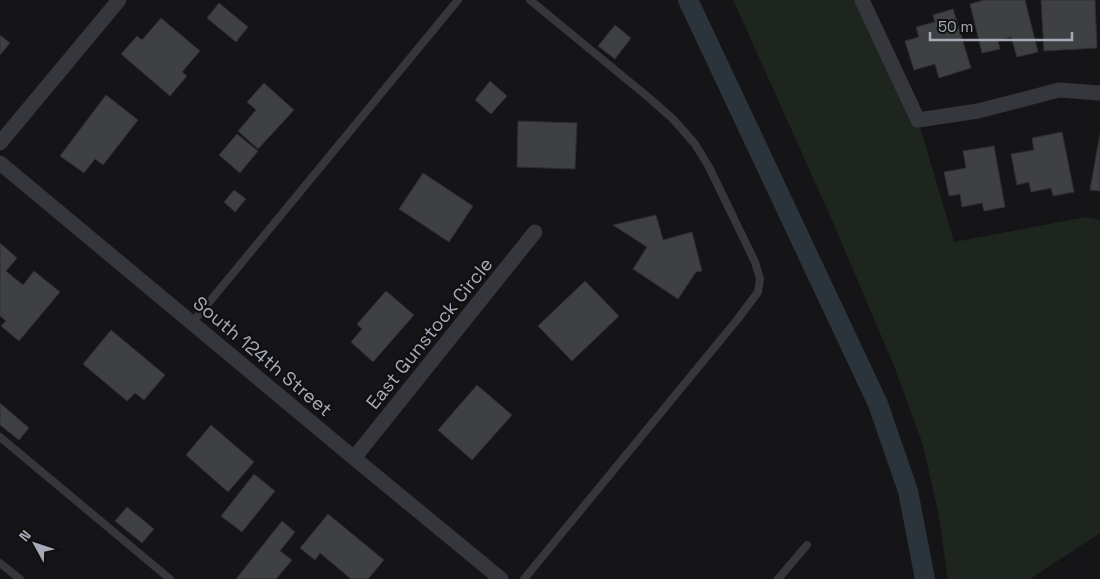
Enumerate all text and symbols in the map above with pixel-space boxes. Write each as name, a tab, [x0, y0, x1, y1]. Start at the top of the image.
scale bar	[930, 10, 1072, 42]
text: 50 m	[938, 17, 973, 36]
street label: East Gunstock Circle	[360, 252, 498, 414]
street label: South 124th Street	[188, 291, 337, 422]
north arrow	[10, 519, 60, 569]
text: N	[15, 526, 35, 545]

